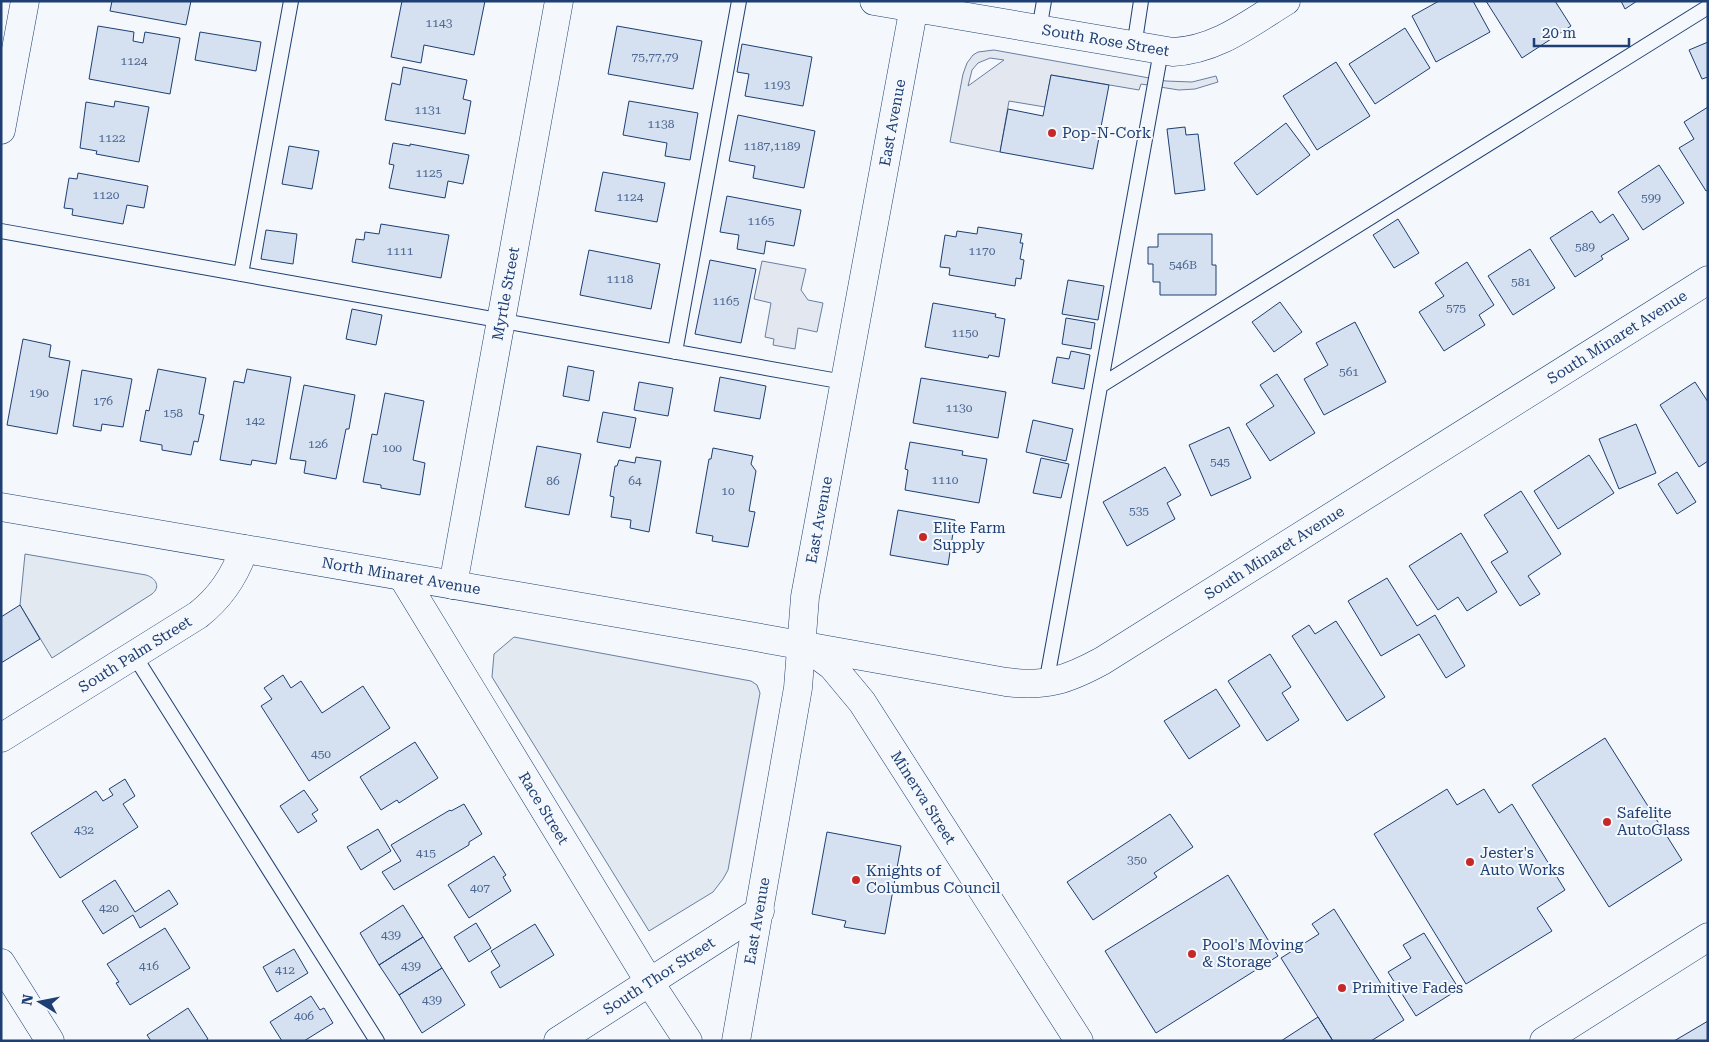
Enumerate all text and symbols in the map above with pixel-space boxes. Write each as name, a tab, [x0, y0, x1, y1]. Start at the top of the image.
scale bar	[1534, 15, 1629, 47]
house number: 1143	[426, 16, 453, 30]
street label: South Rose Street	[1041, 21, 1171, 60]
text: 20 m	[1542, 24, 1577, 42]
house number: 75,77,79	[632, 50, 679, 64]
house number: 1124	[121, 54, 148, 68]
house number: 1193	[764, 78, 791, 92]
street label: East Avenue	[876, 78, 909, 168]
house number: 1131	[415, 103, 442, 117]
house number: 1138	[648, 117, 675, 131]
place label: Pop-N-Cork	[1062, 124, 1152, 142]
marker: Pop-N-Cork	[1046, 127, 1058, 139]
house number: 1122	[99, 131, 126, 145]
house number: 1187,1189	[743, 139, 801, 153]
house number: 1125	[416, 166, 443, 180]
house number: 1120	[93, 188, 120, 202]
house number: 1124	[617, 190, 644, 204]
house number: 599	[1641, 191, 1661, 205]
house number: 1165	[748, 214, 775, 228]
house number: 589	[1575, 240, 1595, 254]
house number: 1111	[387, 244, 414, 258]
house number: 1170	[969, 244, 996, 258]
street label: Myrtle Street	[489, 245, 523, 342]
house number: 546B	[1169, 258, 1197, 272]
house number: 1118	[607, 272, 634, 286]
house number: 581	[1511, 275, 1531, 289]
street label: South Minaret Avenue	[1544, 286, 1690, 388]
house number: 1165	[713, 294, 740, 308]
house number: 575	[1446, 301, 1466, 315]
house number: 1150	[952, 326, 979, 340]
house number: 561	[1339, 365, 1359, 379]
house number: 190	[29, 386, 49, 400]
house number: 176	[93, 394, 113, 408]
house number: 1130	[946, 401, 973, 415]
house number: 158	[163, 406, 183, 420]
house number: 142	[245, 414, 265, 428]
house number: 126	[308, 437, 328, 451]
house number: 100	[382, 441, 402, 455]
house number: 545	[1210, 455, 1230, 469]
house number: 1110	[932, 473, 959, 487]
house number: 86	[546, 474, 560, 488]
house number: 64	[628, 474, 642, 488]
street label: East Avenue	[802, 475, 836, 565]
house number: 10	[721, 484, 735, 498]
street label: South Minaret Avenue	[1201, 502, 1348, 603]
house number: 535	[1129, 504, 1149, 518]
place label: Elite Farm Supply	[933, 519, 1006, 554]
marker: Elite Farm Supply	[917, 531, 929, 543]
street label: North Minaret Avenue	[320, 553, 482, 598]
street label: South Palm Street	[75, 612, 195, 696]
house number: 450	[311, 747, 331, 761]
street label: Minerva Street	[887, 748, 960, 848]
street label: Race Street	[515, 769, 573, 848]
place label: Safelite AutoGlass	[1617, 804, 1690, 839]
marker: Safelite AutoGlass	[1601, 816, 1613, 828]
house number: 432	[74, 823, 94, 837]
place label: Jester's Auto Works	[1480, 844, 1565, 879]
house number: 415	[416, 846, 436, 860]
house number: 350	[1127, 853, 1147, 867]
marker: Jester's Auto Works	[1464, 856, 1476, 868]
place label: Knights of Columbus Council	[866, 862, 1001, 897]
marker: Knights of Columbus Council	[850, 874, 862, 886]
street label: East Avenue	[741, 876, 774, 966]
house number: 407	[470, 881, 490, 895]
house number: 420	[99, 901, 119, 915]
house number: 439	[381, 928, 401, 942]
street label: South Thor Street	[600, 933, 718, 1019]
place label: Pool's Moving & Storage	[1202, 936, 1304, 971]
marker: Pool's Moving & Storage	[1186, 948, 1198, 960]
house number: 416	[139, 959, 159, 973]
house number: 439	[401, 959, 421, 973]
house number: 412	[275, 963, 295, 977]
north arrow	[15, 977, 65, 1027]
place label: Primitive Fades	[1352, 979, 1463, 997]
marker: Primitive Fades	[1336, 982, 1348, 994]
text: N	[18, 993, 36, 1006]
house number: 439	[422, 993, 442, 1007]
house number: 406	[294, 1009, 314, 1023]

